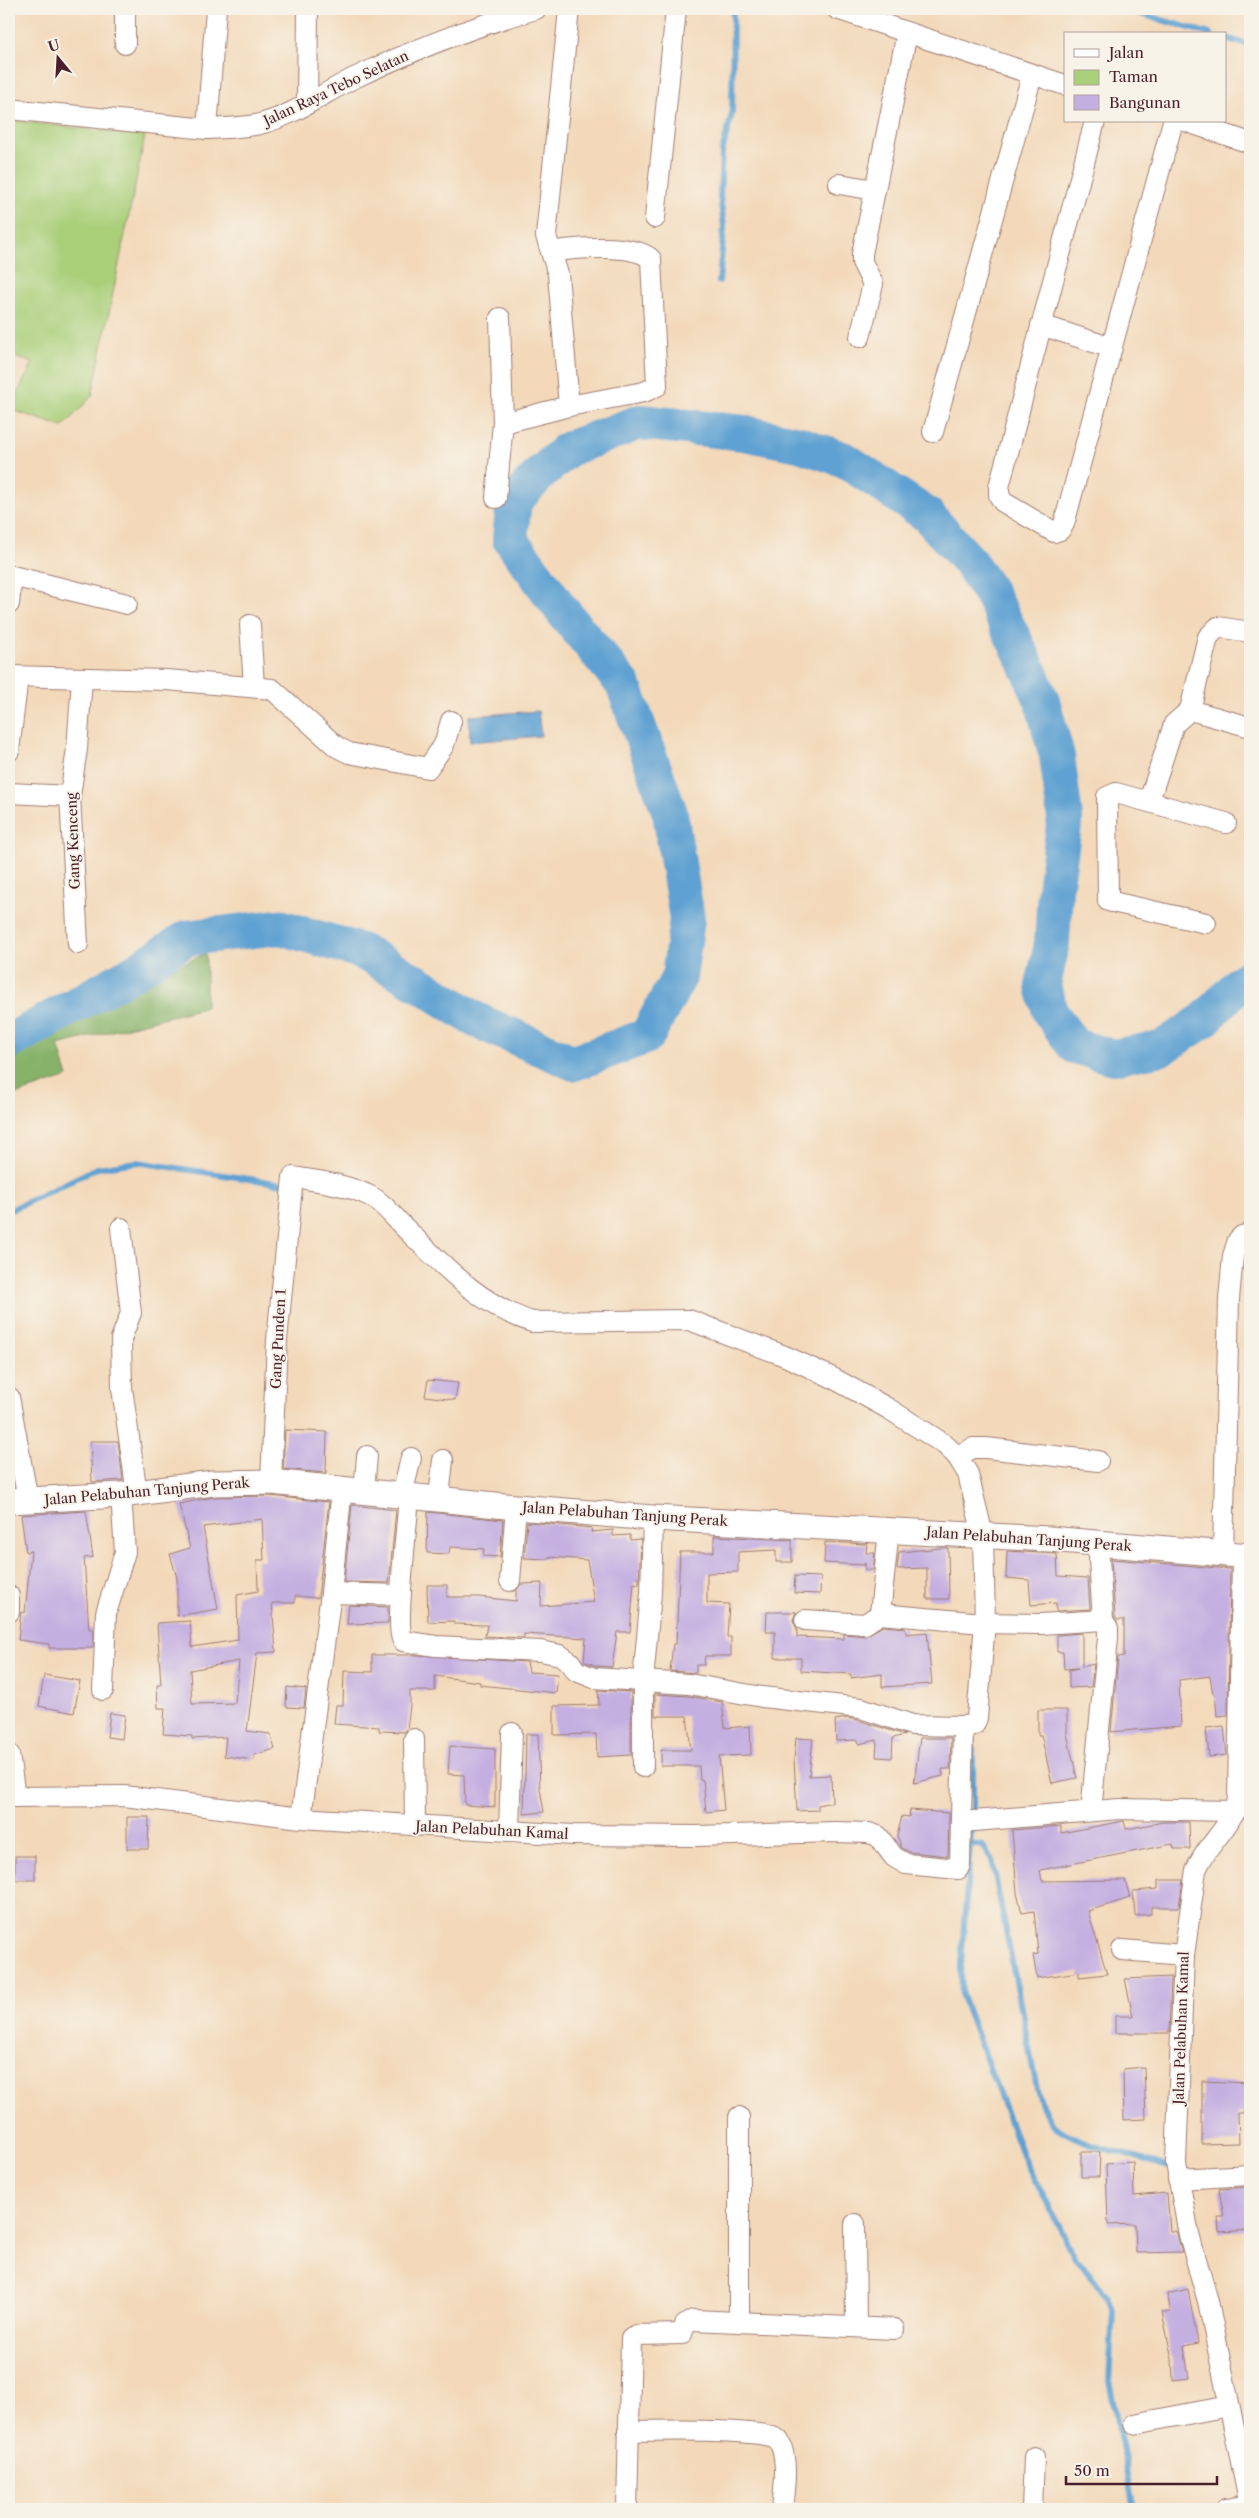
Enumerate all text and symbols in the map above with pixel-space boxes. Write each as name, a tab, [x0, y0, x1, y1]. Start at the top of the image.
north arrow	[32, 32, 82, 82]
legend	[1064, 32, 1226, 122]
text: U	[46, 35, 63, 56]
text: Jalan	[1107, 43, 1144, 62]
street label: Jalan Raya Tebo Selatan	[259, 46, 412, 130]
text: Taman	[1109, 67, 1159, 86]
text: Bangunan	[1109, 93, 1181, 112]
street label: Gang Kenceng	[62, 792, 84, 890]
street label: Gang Punden 1	[266, 1289, 290, 1389]
street label: Jalan Pelabuhan Tanjung Perak	[42, 1473, 251, 1509]
street label: Jalan Pelabuhan Tanjung Perak	[520, 1498, 729, 1530]
street label: Jalan Pelabuhan Tanjung Perak	[924, 1523, 1133, 1555]
street label: Jalan Pelabuhan Kamal	[413, 1817, 569, 1843]
street label: Jalan Pelabuhan Kamal	[1169, 1951, 1193, 2107]
scale bar	[1066, 2453, 1218, 2485]
text: 50 m	[1074, 2461, 1110, 2480]

